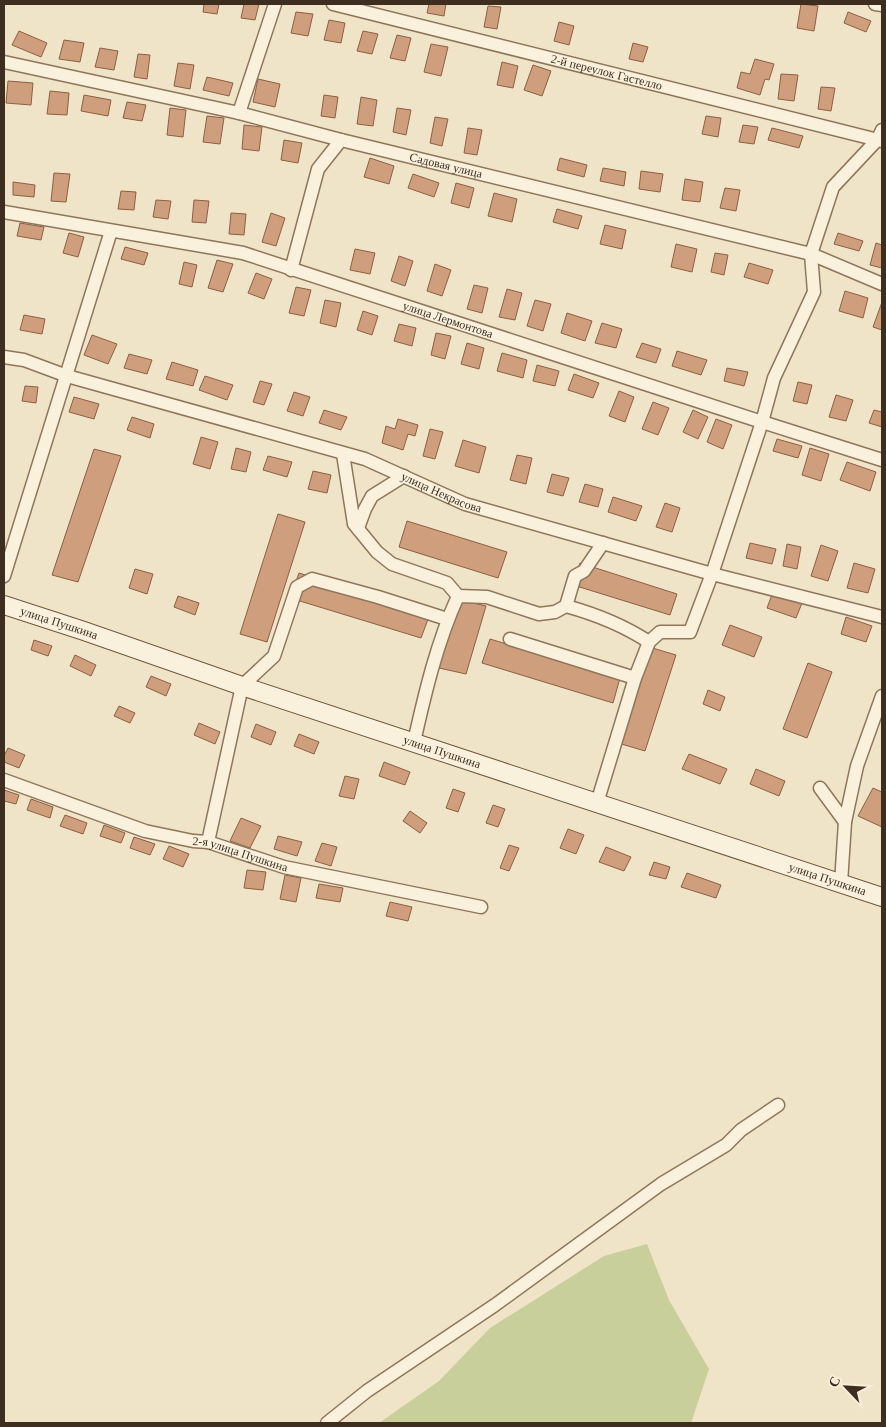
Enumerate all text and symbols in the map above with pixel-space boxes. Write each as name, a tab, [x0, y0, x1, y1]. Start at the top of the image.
street label: 2-й переулок Гастелло	[549, 52, 664, 93]
street label: Садовая улица	[408, 150, 484, 181]
street label: улица Лермонтова	[401, 299, 495, 341]
street label: улица Некрасова	[399, 469, 484, 516]
street label: улица Пушкина	[19, 604, 100, 642]
street label: улица Пушкина	[402, 733, 483, 771]
street label: 2-я улица Пушкина	[192, 834, 290, 875]
street label: улица Пушкина	[787, 860, 869, 899]
north arrow	[821, 1362, 871, 1412]
text: С	[826, 1374, 844, 1389]

